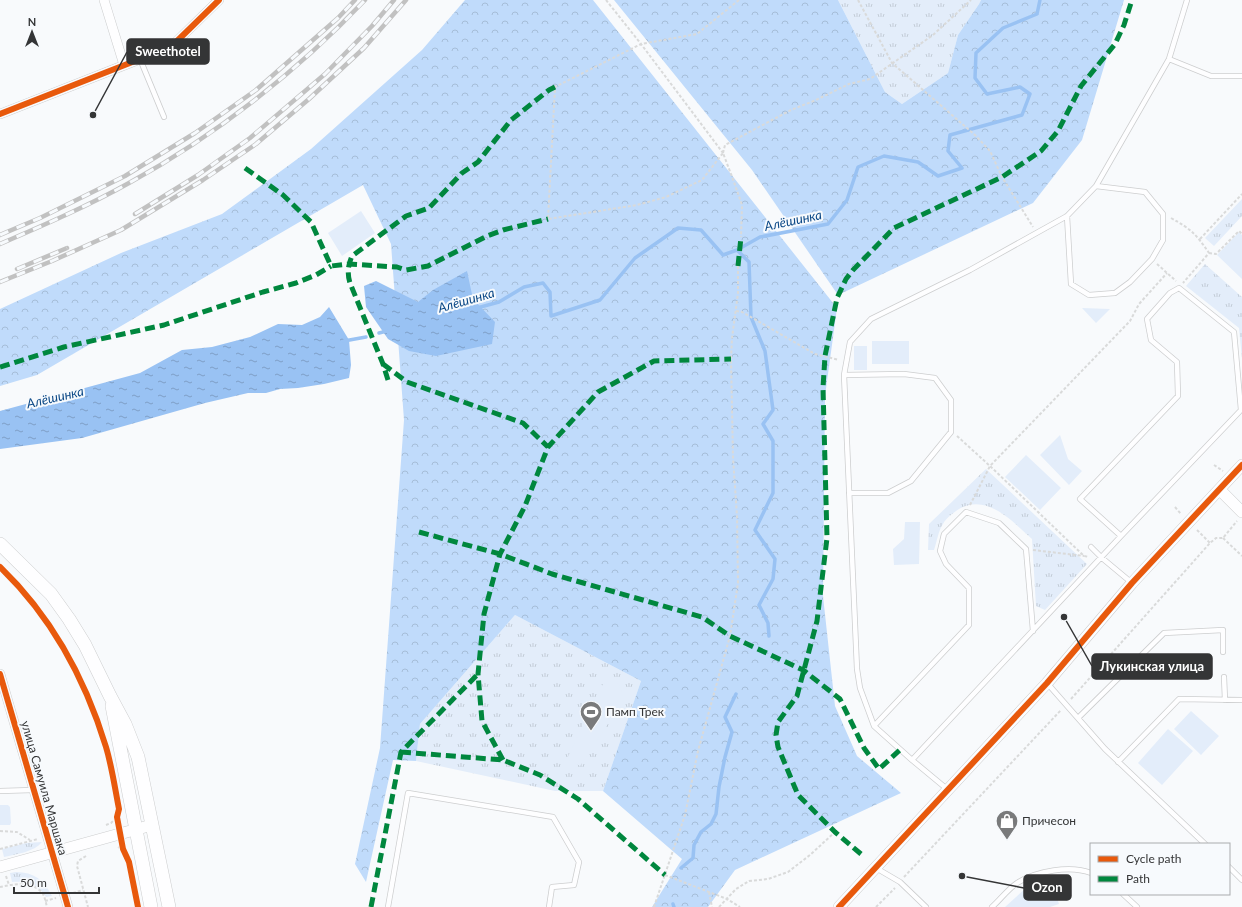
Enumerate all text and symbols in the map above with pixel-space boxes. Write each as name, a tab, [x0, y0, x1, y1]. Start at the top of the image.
north arrow	[12, 12, 52, 52]
text: N	[28, 15, 36, 28]
callout: Sweethotel	[127, 39, 209, 64]
text: Sweethotel	[135, 43, 201, 59]
water label: Алёшинка	[762, 206, 823, 234]
water label: Алёшинка	[435, 284, 497, 316]
water label: Алёшинка	[24, 383, 85, 412]
callout: Лукинская улица	[1092, 654, 1212, 679]
text: Лукинская улица	[1099, 658, 1204, 674]
sports icon: Памп Трек	[578, 699, 604, 732]
place label: Памп Трек	[606, 704, 665, 719]
street label: улица Самуила Маршака	[18, 719, 71, 857]
shop icon: Причесон	[994, 808, 1020, 841]
place label: Причесон	[1022, 813, 1076, 828]
legend	[1090, 843, 1230, 895]
text: Cycle path	[1126, 851, 1181, 866]
scale bar	[14, 869, 99, 895]
text: Path	[1126, 871, 1150, 886]
text: 50 m	[20, 875, 47, 890]
callout: Ozon	[1024, 875, 1071, 900]
text: Ozon	[1031, 879, 1063, 895]

